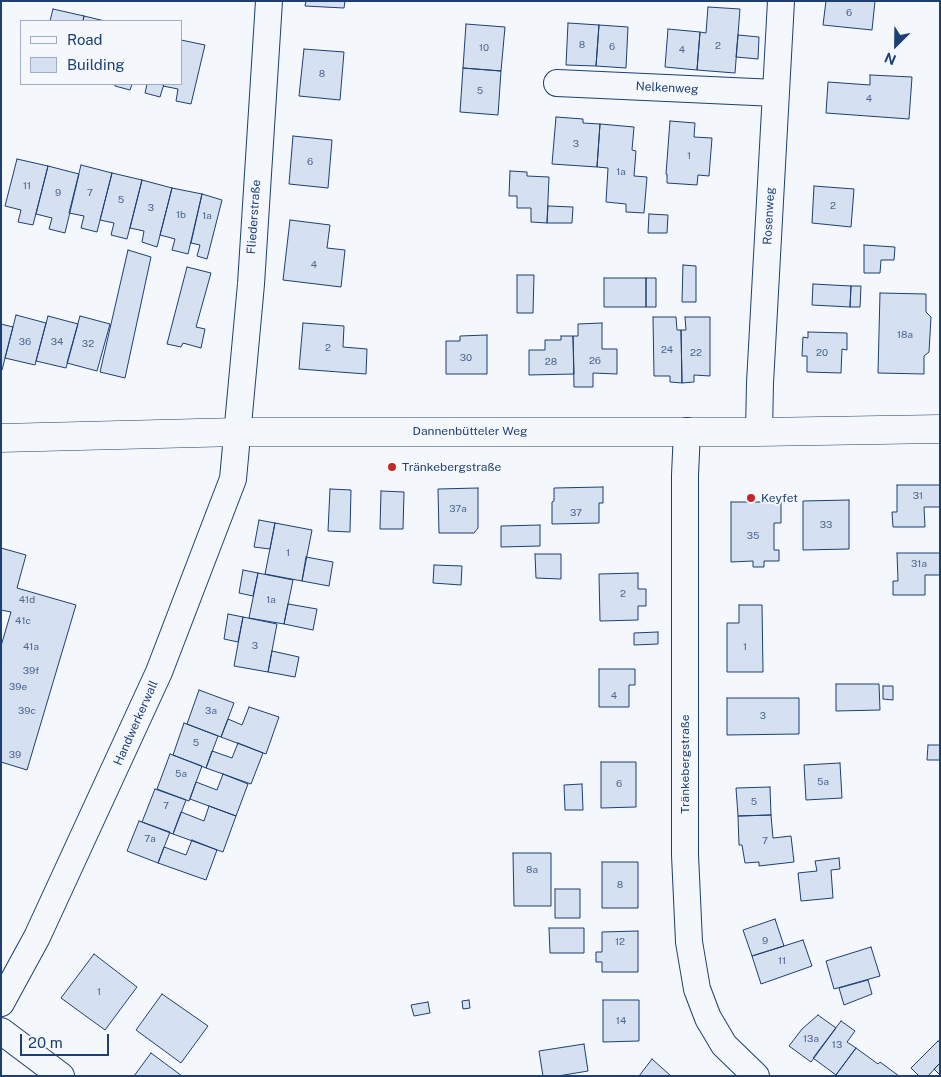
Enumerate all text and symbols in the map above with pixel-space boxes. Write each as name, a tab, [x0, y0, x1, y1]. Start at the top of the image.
house number: 6	[846, 7, 852, 19]
legend	[20, 20, 182, 85]
north arrow	[871, 20, 921, 70]
text: Road	[67, 31, 103, 48]
house number: 8	[579, 39, 585, 51]
house number: 2	[715, 40, 721, 52]
house number: 6	[609, 41, 615, 53]
house number: 10	[479, 42, 489, 54]
house number: 4	[679, 44, 685, 56]
text: N	[882, 49, 898, 68]
text: Building	[67, 56, 125, 73]
house number: 8	[319, 68, 325, 80]
street label: Nelkenweg	[635, 79, 699, 97]
house number: 5	[477, 85, 483, 97]
house number: 4	[866, 93, 872, 105]
house number: 3	[573, 138, 579, 150]
house number: 1	[687, 150, 691, 162]
house number: 6	[307, 156, 313, 168]
house number: 1a	[616, 166, 626, 178]
street label: Fliederstraße	[244, 179, 264, 255]
house number: 11	[23, 180, 31, 192]
house number: 9	[55, 187, 61, 199]
house number: 7	[87, 187, 93, 199]
street label: Rosenweg	[760, 187, 778, 245]
house number: 5	[118, 194, 124, 206]
house number: 2	[830, 200, 836, 212]
house number: 3	[148, 202, 154, 214]
house number: 1b	[176, 209, 186, 221]
house number: 1a	[202, 210, 212, 222]
house number: 4	[311, 259, 317, 271]
house number: 18a	[897, 329, 913, 341]
house number: 36	[19, 336, 31, 348]
house number: 34	[51, 336, 63, 348]
house number: 32	[82, 338, 94, 350]
house number: 2	[325, 342, 331, 354]
house number: 24	[661, 344, 673, 356]
house number: 22	[690, 347, 702, 359]
house number: 20	[816, 347, 828, 359]
house number: 30	[460, 352, 472, 364]
house number: 26	[589, 355, 601, 367]
house number: 28	[545, 356, 557, 368]
street label: Dannenbütteler Weg	[413, 424, 527, 438]
place label: Tränkebergstraße	[402, 460, 501, 474]
marker: Tränkebergstraße	[386, 461, 398, 473]
house number: 31	[913, 490, 923, 502]
place label: Keyfet	[761, 491, 798, 505]
marker: Keyfet	[745, 492, 757, 504]
house number: 37a	[449, 503, 467, 515]
house number: 37	[570, 507, 582, 519]
house number: 33	[820, 519, 832, 531]
house number: 35	[747, 530, 759, 542]
house number: 1	[286, 547, 290, 559]
house number: 31a	[911, 558, 927, 570]
house number: 2	[620, 588, 626, 600]
house number: 41d	[19, 594, 35, 606]
house number: 1a	[266, 594, 276, 606]
house number: 41c	[15, 615, 31, 627]
house number: 3	[252, 640, 258, 652]
house number: 41a	[23, 641, 39, 653]
house number: 1	[743, 641, 747, 653]
house number: 39f	[23, 665, 39, 677]
street label: Handwerkerwall	[111, 678, 161, 768]
house number: 39e	[9, 681, 27, 693]
house number: 4	[611, 690, 617, 702]
house number: 39c	[18, 705, 36, 717]
house number: 3a	[205, 705, 217, 717]
house number: 3	[760, 710, 766, 722]
street label: Tränkebergstraße	[678, 714, 692, 814]
house number: 5	[193, 737, 199, 749]
house number: 39	[9, 749, 21, 761]
house number: 5a	[175, 768, 187, 780]
house number: 5a	[817, 776, 829, 788]
house number: 6	[616, 778, 622, 790]
house number: 5	[751, 796, 757, 808]
house number: 7	[163, 800, 169, 812]
house number: 7a	[144, 833, 156, 845]
house number: 7	[762, 835, 768, 847]
house number: 8a	[526, 864, 538, 876]
house number: 8	[617, 879, 623, 891]
house number: 9	[762, 935, 768, 947]
house number: 12	[615, 936, 625, 948]
house number: 11	[778, 955, 786, 967]
house number: 1	[97, 986, 101, 998]
house number: 14	[616, 1015, 626, 1027]
scale bar	[22, 1024, 111, 1056]
house number: 13a	[803, 1033, 819, 1045]
text: 20 m	[28, 1034, 63, 1051]
house number: 13	[832, 1039, 842, 1051]

